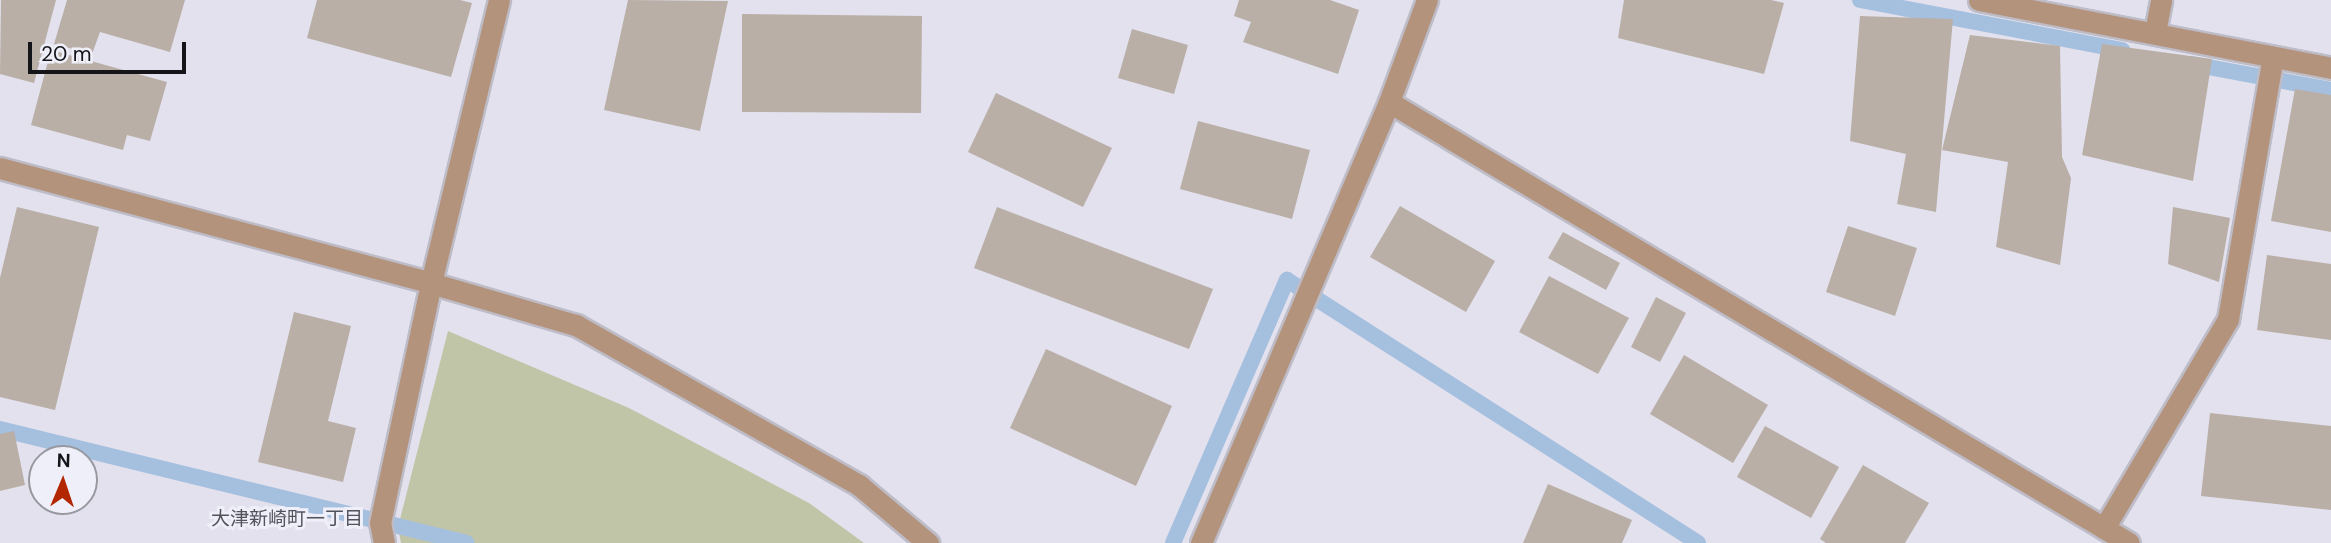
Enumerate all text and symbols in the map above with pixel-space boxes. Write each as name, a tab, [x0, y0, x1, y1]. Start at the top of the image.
scale bar	[32, 28, 189, 72]
text: 20 m	[41, 40, 92, 68]
north arrow	[28, 445, 98, 515]
text: N	[56, 448, 71, 473]
district label: 大津新崎町一丁目	[211, 508, 363, 530]

